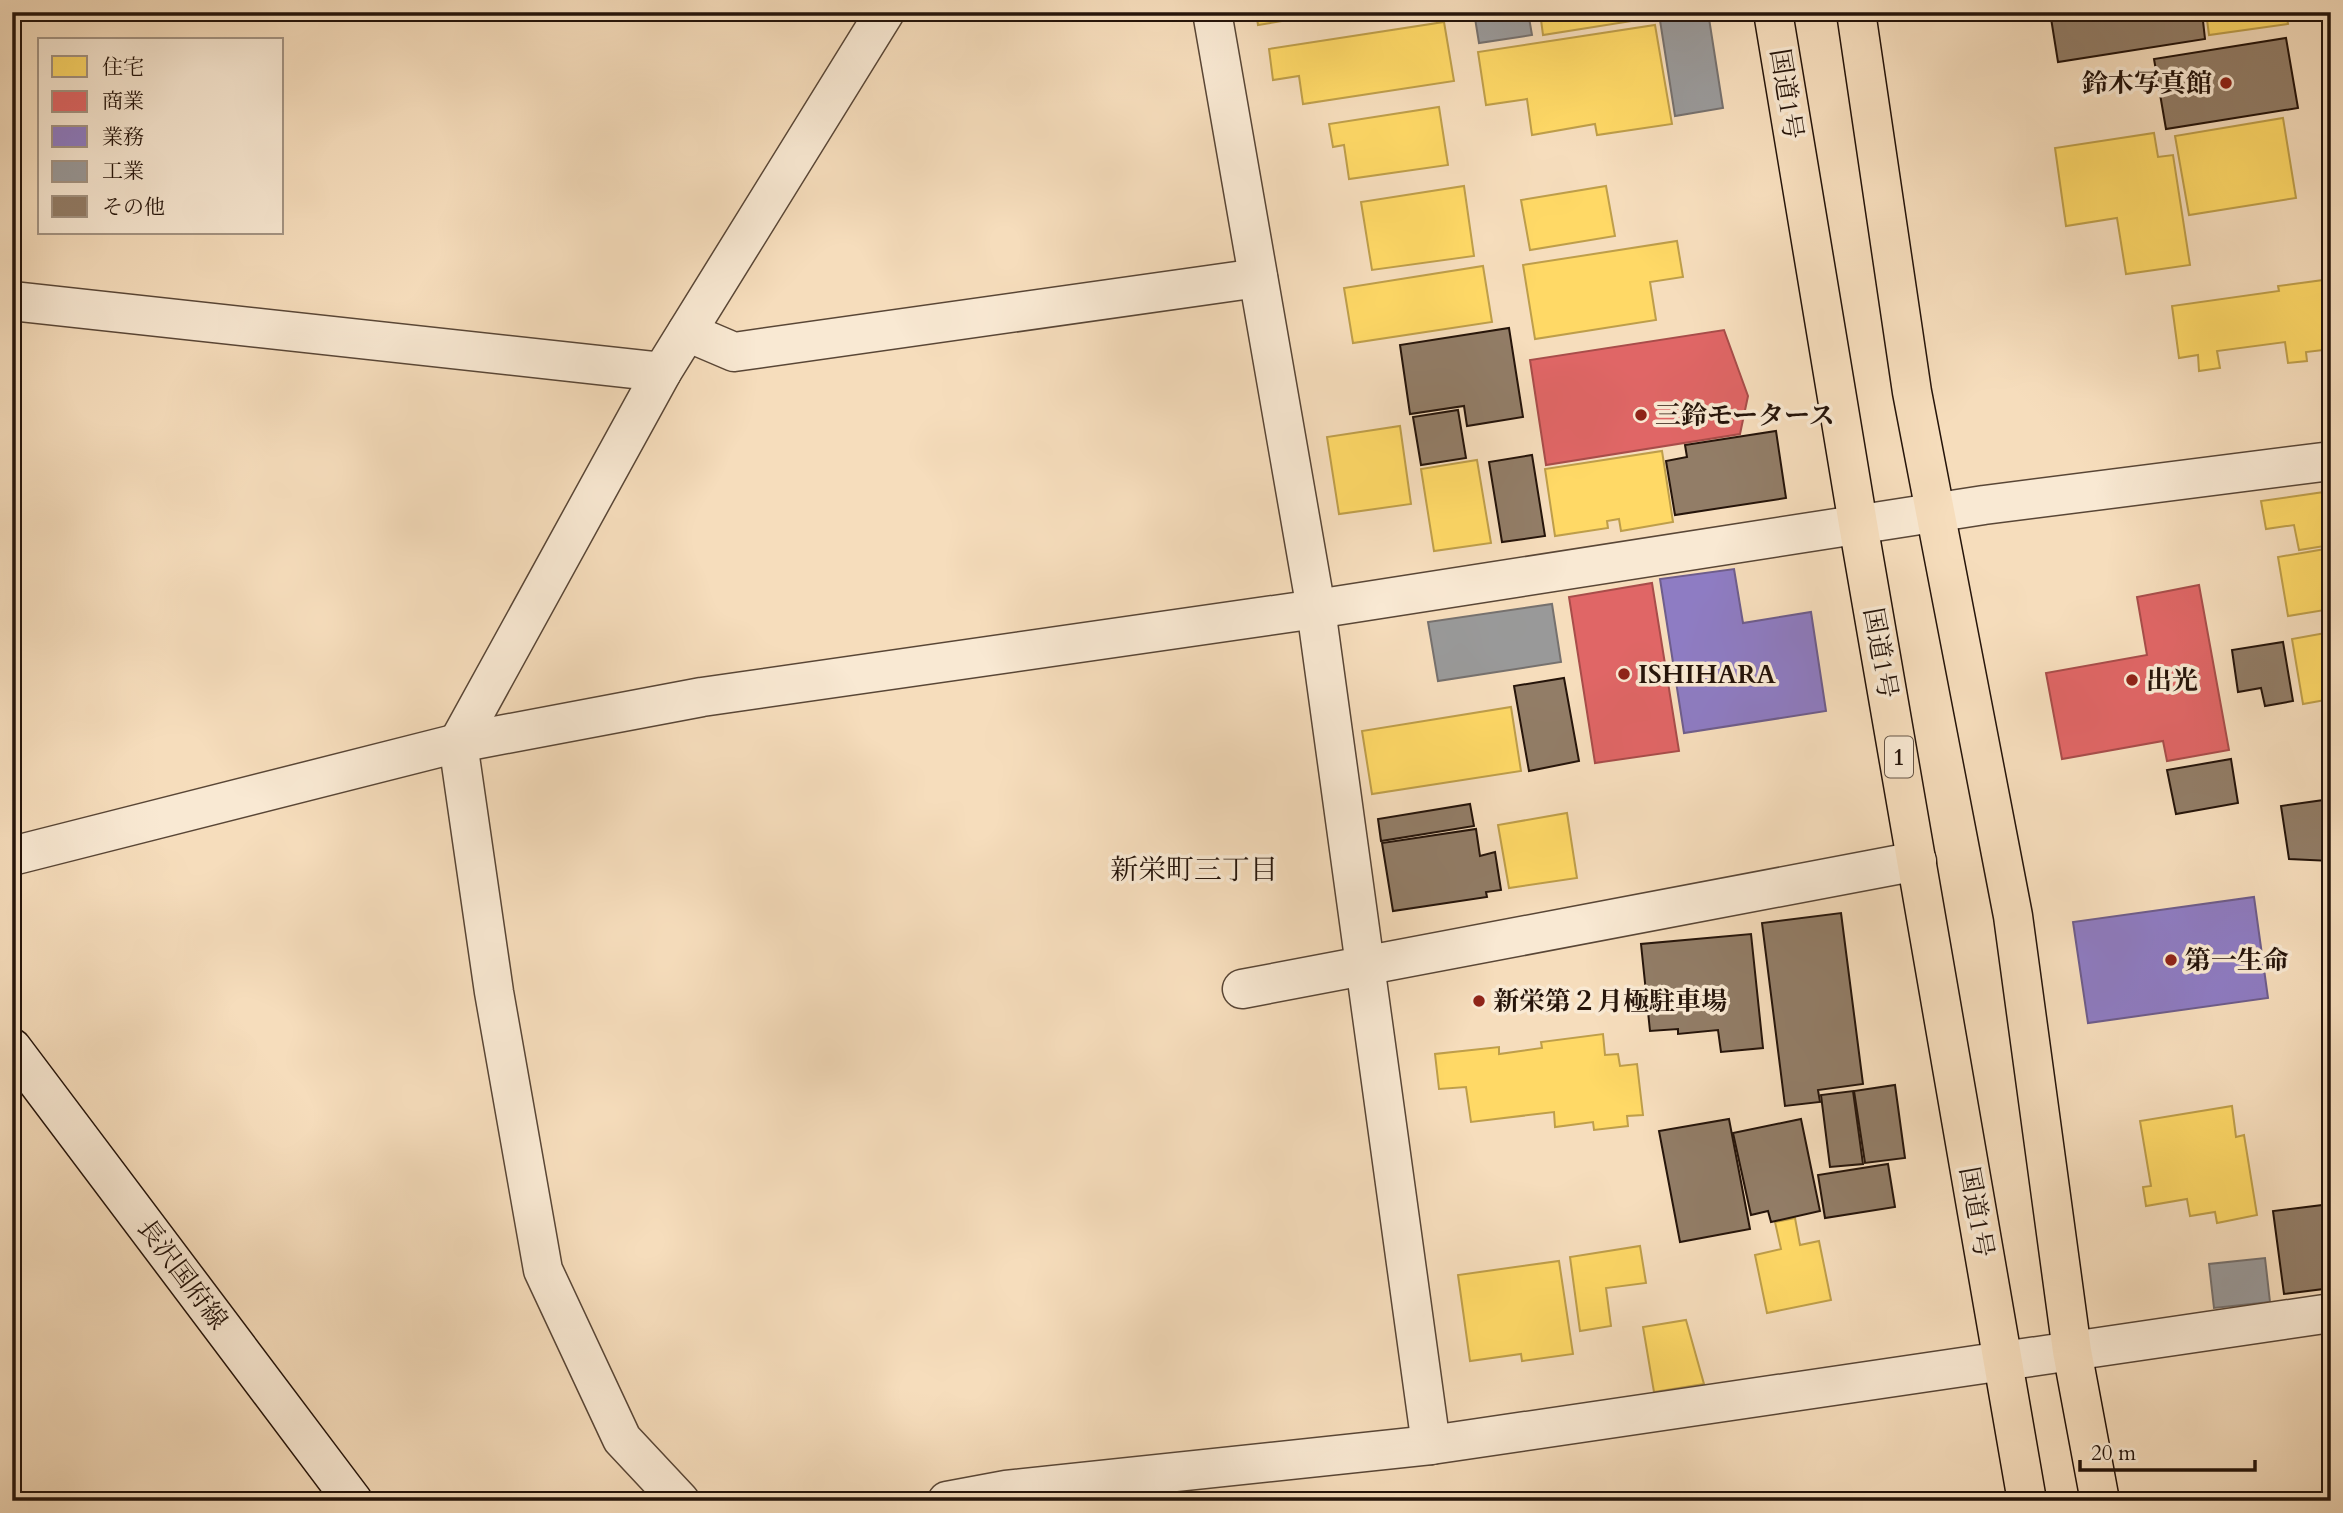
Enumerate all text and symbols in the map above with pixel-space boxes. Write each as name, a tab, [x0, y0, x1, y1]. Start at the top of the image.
legend	[38, 38, 284, 234]
street label: 国道1号	[1762, 46, 1811, 142]
text: 住宅	[102, 53, 144, 82]
place label: 鈴木写真館	[2082, 66, 2212, 101]
marker: 鈴木写真館	[2218, 75, 2234, 91]
text: 商業	[102, 87, 144, 116]
text: 業務	[102, 123, 144, 152]
text: 工業	[102, 157, 144, 186]
text: その他	[102, 193, 165, 222]
place label: 三鈴モータース	[1655, 398, 1835, 433]
marker: 三鈴モータース	[1633, 407, 1649, 423]
street label: 国道1号	[1855, 605, 1906, 701]
place label: ISHIHARA	[1638, 657, 1776, 692]
place label: 出光	[2146, 663, 2198, 698]
marker: ISHIHARA	[1616, 666, 1632, 682]
marker: 出光	[2124, 672, 2140, 688]
road number: 1	[1885, 736, 1913, 778]
district label: 新栄町三丁目	[1110, 851, 1278, 889]
place label: 第一生命	[2185, 943, 2289, 978]
marker: 第一生命	[2163, 952, 2179, 968]
place label: 新栄第２月極駐車場	[1493, 984, 1727, 1019]
marker: 新栄第２月極駐車場	[1471, 993, 1487, 1009]
street label: 国道1号	[1951, 1164, 2002, 1260]
street label: 長沢国府線	[130, 1212, 236, 1337]
scale bar	[2080, 1429, 2256, 1473]
text: 20 m	[2091, 1439, 2136, 1468]

